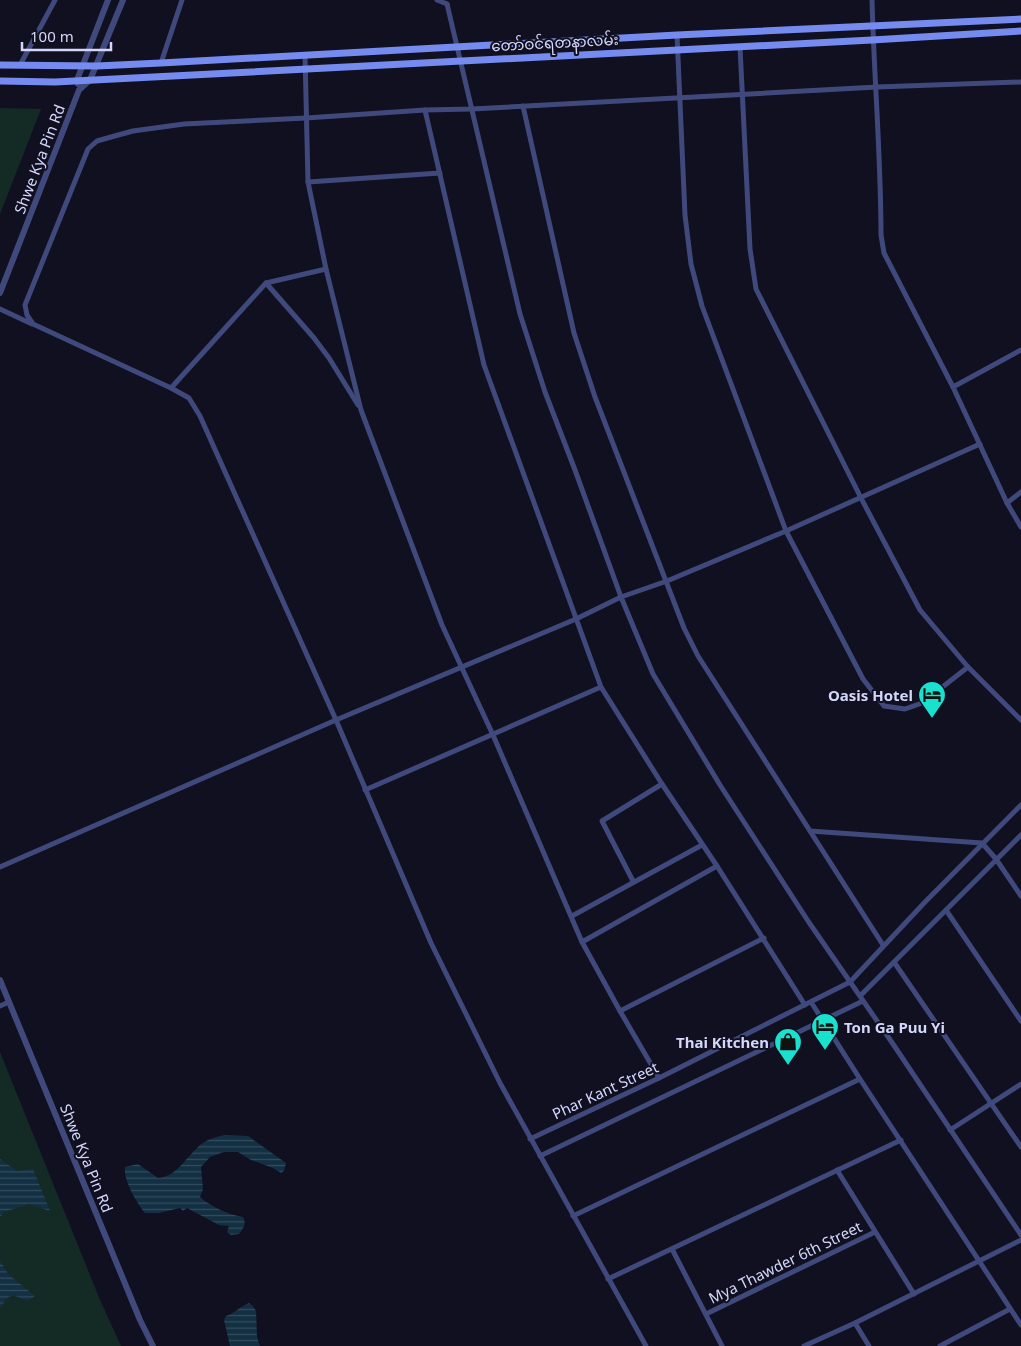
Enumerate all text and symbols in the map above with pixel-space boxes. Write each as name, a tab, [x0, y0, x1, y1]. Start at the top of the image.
scale bar	[22, 20, 111, 52]
text: 100 m	[30, 26, 74, 46]
street label: တော်ဝင်ရတနာလမ်း	[491, 29, 619, 58]
street label: Shwe Kya Pin Rd	[9, 101, 69, 217]
hotel icon: Oasis Hotel	[917, 680, 947, 719]
place label: Oasis Hotel	[828, 685, 913, 705]
hotel icon: Ton Ga Puu Yi	[810, 1012, 840, 1051]
place label: Ton Ga Puu Yi	[844, 1017, 945, 1037]
shop icon: Thai Kitchen	[773, 1027, 803, 1066]
place label: Thai Kitchen	[676, 1032, 769, 1052]
street label: Phar Kant Street	[549, 1056, 662, 1123]
street label: Shwe Kya Pin Rd	[56, 1101, 118, 1215]
street label: Mya Thawder 6th Street	[705, 1216, 865, 1308]

